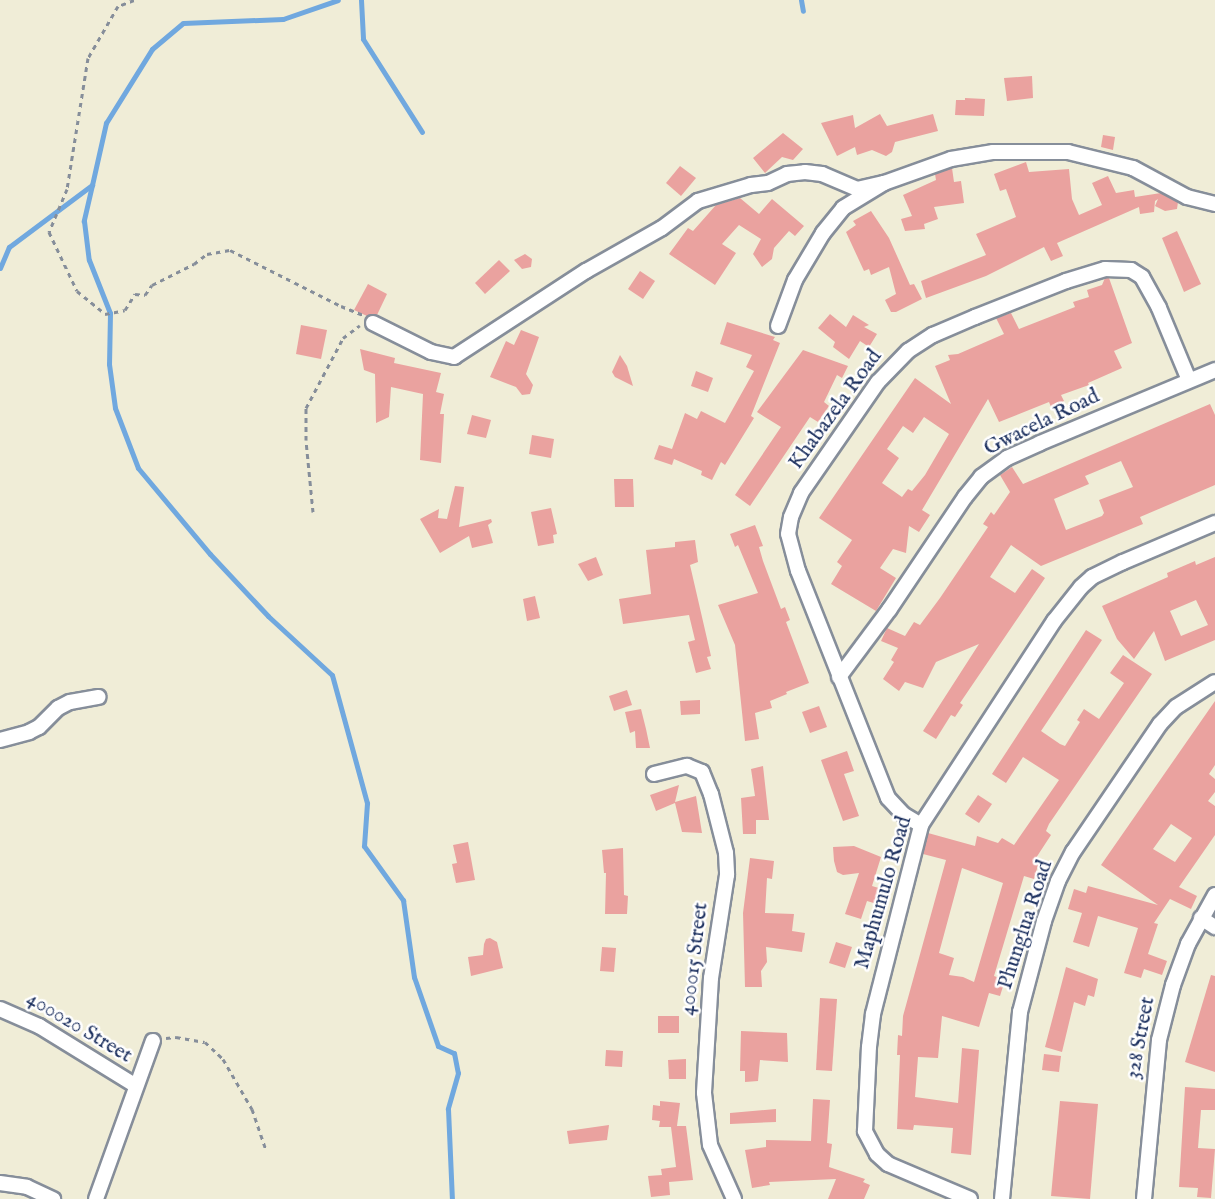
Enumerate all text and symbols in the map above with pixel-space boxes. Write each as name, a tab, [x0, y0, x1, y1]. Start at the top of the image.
street label: Khabazela Road	[784, 345, 888, 475]
street label: Gwacela Road	[980, 384, 1104, 462]
street label: Maphumulo Road	[850, 814, 918, 972]
street label: Phunglua Road	[993, 857, 1059, 993]
street label: 400015 Street	[676, 901, 714, 1017]
street label: 400020 Street	[22, 987, 136, 1069]
street label: 328 Street	[1121, 995, 1161, 1081]

